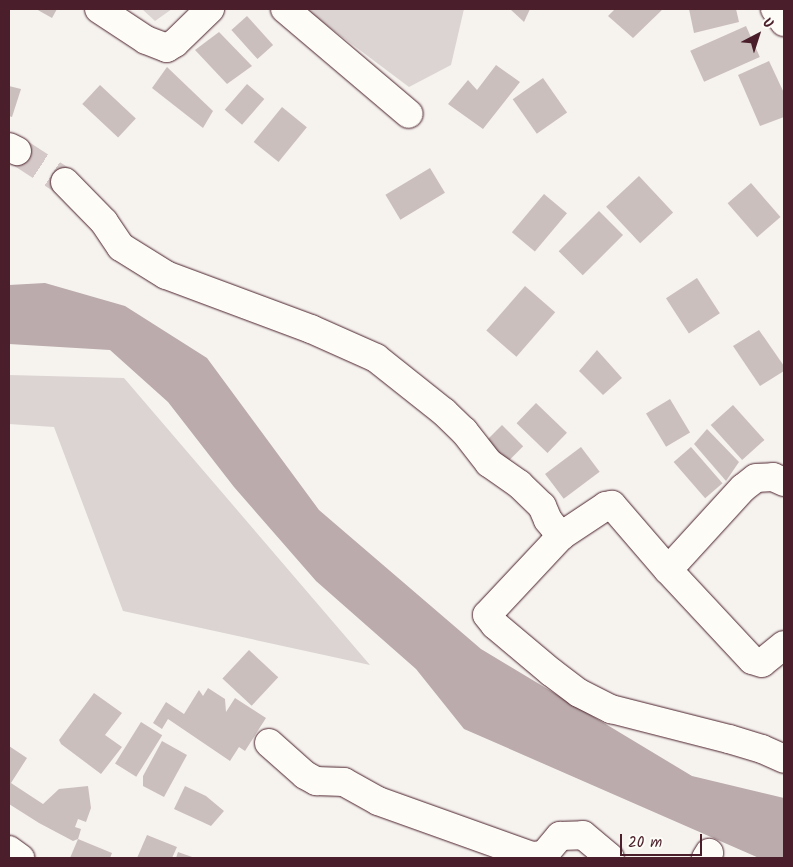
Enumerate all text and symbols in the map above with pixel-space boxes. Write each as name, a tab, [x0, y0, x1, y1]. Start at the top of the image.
north arrow	[733, 10, 783, 60]
text: U	[757, 12, 778, 35]
scale bar	[623, 824, 706, 856]
text: 20 m	[628, 831, 662, 855]

